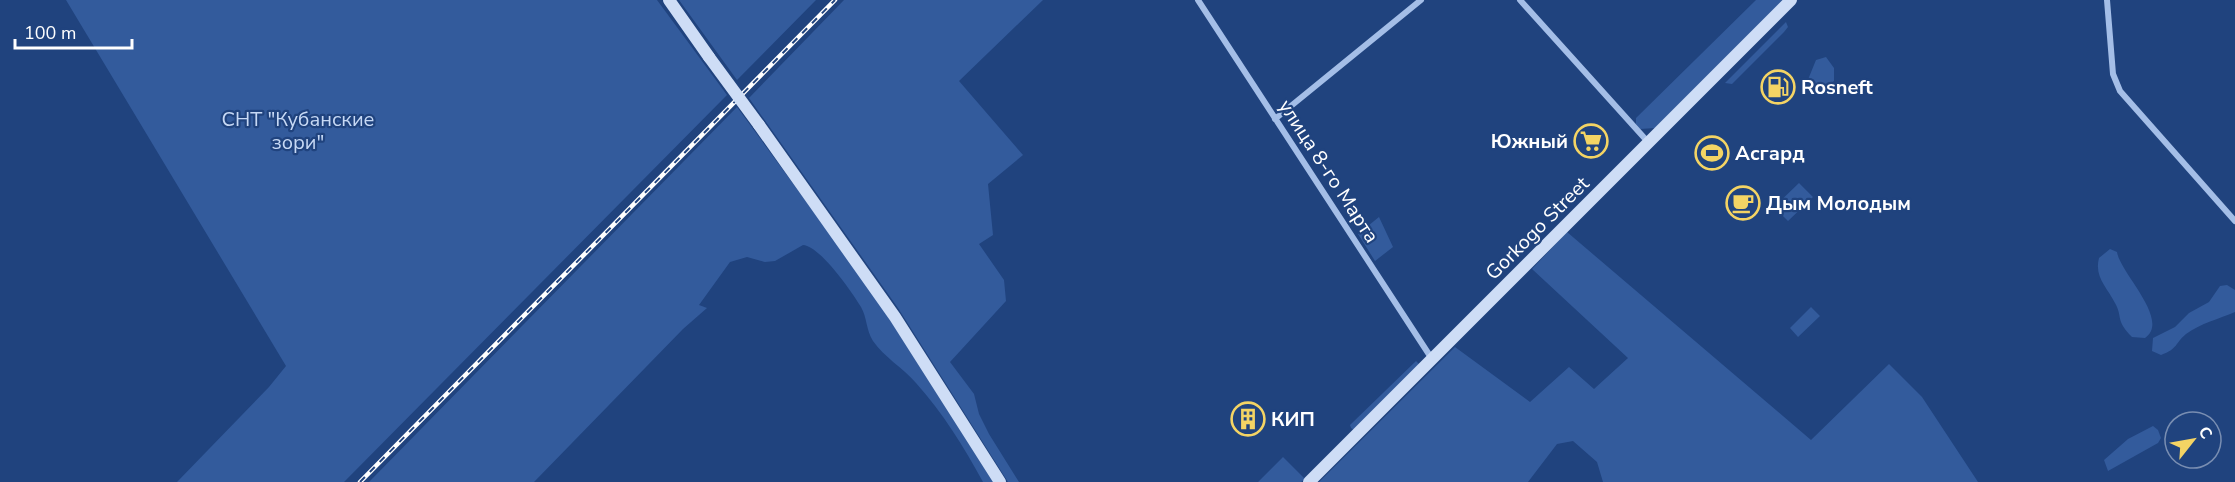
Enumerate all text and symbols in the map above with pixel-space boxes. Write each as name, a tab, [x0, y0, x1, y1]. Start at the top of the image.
scale bar	[15, 12, 132, 50]
text: 100 m	[24, 21, 76, 45]
fuel station icon: Rosneft	[1760, 69, 1796, 105]
place label: Rosneft	[1801, 74, 1873, 101]
street label: улица 8-го Марта	[1272, 94, 1385, 248]
park label: СНТ "Кубанские зори"	[222, 106, 374, 156]
supermarket icon: Южный	[1573, 123, 1609, 159]
place label: Южный	[1491, 128, 1568, 155]
sports icon: Асгард	[1694, 135, 1730, 171]
place label: Асгард	[1735, 140, 1805, 167]
street label: Gorkogo Street	[1480, 170, 1596, 286]
cafe icon: Дым Молодым	[1725, 185, 1761, 221]
place label: Дым Молодым	[1766, 190, 1911, 217]
building icon: КИП	[1230, 401, 1266, 437]
place label: КИП	[1271, 406, 1315, 433]
north arrow	[2163, 410, 2223, 470]
text: С	[2193, 422, 2217, 443]

